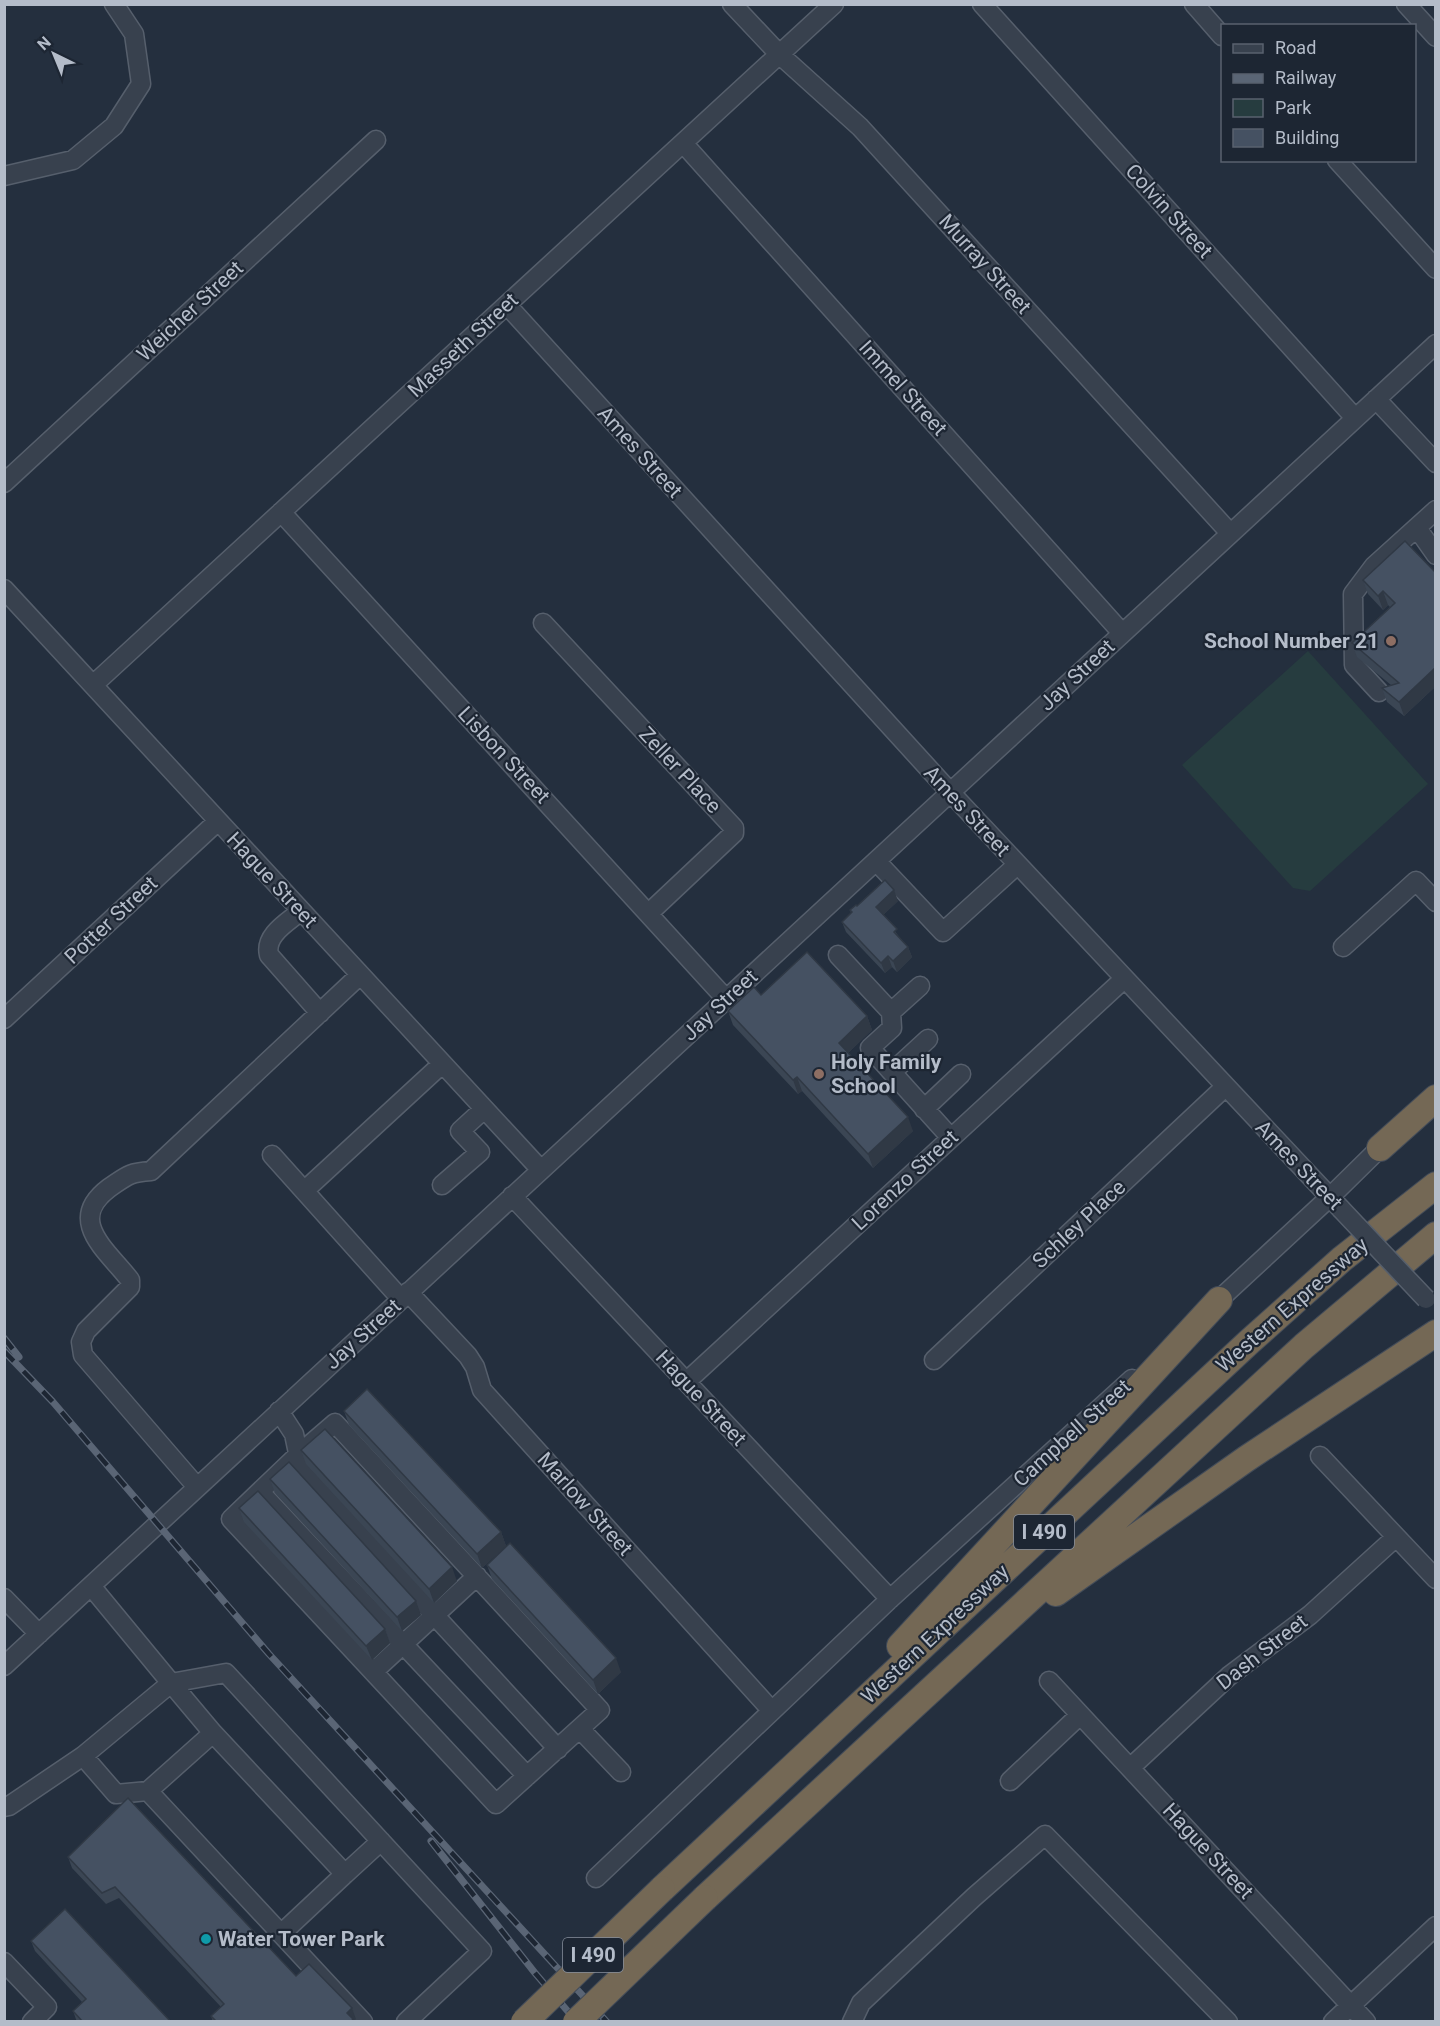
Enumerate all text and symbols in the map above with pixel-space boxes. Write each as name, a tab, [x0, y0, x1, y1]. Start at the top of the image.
north arrow	[24, 24, 84, 84]
legend	[1221, 24, 1416, 162]
text: N	[34, 33, 55, 54]
text: Road	[1275, 37, 1316, 58]
text: Railway	[1275, 67, 1337, 88]
text: Park	[1275, 97, 1312, 118]
text: Building	[1275, 127, 1339, 148]
street label: Colvin Street	[1121, 159, 1218, 263]
street label: Murray Street	[934, 209, 1036, 319]
street label: Weicher Street	[132, 256, 248, 366]
street label: Masseth Street	[403, 288, 523, 402]
street label: Immel Street	[854, 336, 952, 440]
street label: Ames Street	[593, 401, 687, 503]
place label: School Number 21	[1204, 629, 1379, 653]
street label: Jay Street	[1035, 634, 1119, 716]
marker: School Number 21	[1384, 634, 1398, 648]
street label: Lisbon Street	[453, 702, 555, 808]
street label: Zeller Place	[634, 722, 726, 818]
street label: Ames Street	[919, 761, 1015, 861]
street label: Hague Street	[222, 827, 322, 933]
street label: Potter Street	[60, 871, 162, 969]
street label: Jay Street	[678, 964, 762, 1046]
place label: Holy Family School	[831, 1050, 942, 1098]
marker: Holy Family School	[812, 1067, 826, 1081]
street label: Ames Street	[1251, 1115, 1348, 1215]
street label: Lorenzo Street	[847, 1125, 963, 1235]
street label: Schley Place	[1028, 1175, 1130, 1273]
street label: Western Expressway	[1211, 1233, 1373, 1377]
street label: Jay Street	[320, 1294, 406, 1374]
street label: Hague Street	[651, 1345, 751, 1451]
street label: Campbell Street	[1009, 1374, 1136, 1492]
street label: Marlow Street	[532, 1448, 638, 1561]
road number: I 490	[1014, 1515, 1074, 1549]
street label: Western Expressway	[856, 1559, 1014, 1709]
street label: Dash Street	[1212, 1609, 1312, 1695]
street label: Hague Street	[1158, 1798, 1258, 1904]
place label: Water Tower Park	[218, 1927, 385, 1951]
marker: Water Tower Park	[199, 1932, 213, 1946]
road number: I 490	[563, 1938, 623, 1972]

